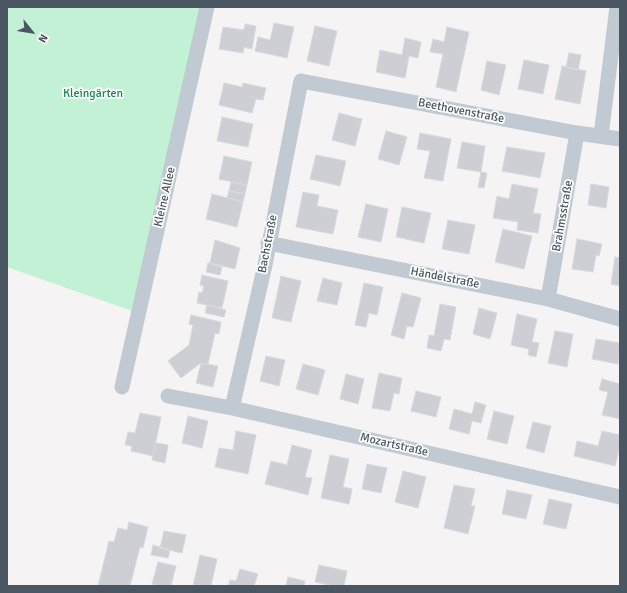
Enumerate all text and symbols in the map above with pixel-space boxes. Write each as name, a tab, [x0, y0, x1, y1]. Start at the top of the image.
north arrow	[12, 12, 52, 52]
text: N	[35, 32, 50, 45]
park label: Kleingärten	[63, 87, 123, 101]
street label: Beethovenstraße	[417, 96, 505, 126]
street label: Kleine Allee	[151, 166, 179, 228]
street label: Brahmsstraße	[550, 179, 576, 253]
street label: Bachstraße	[255, 214, 281, 274]
street label: Händelstraße	[409, 264, 481, 292]
street label: Mozartstraße	[359, 430, 429, 460]

